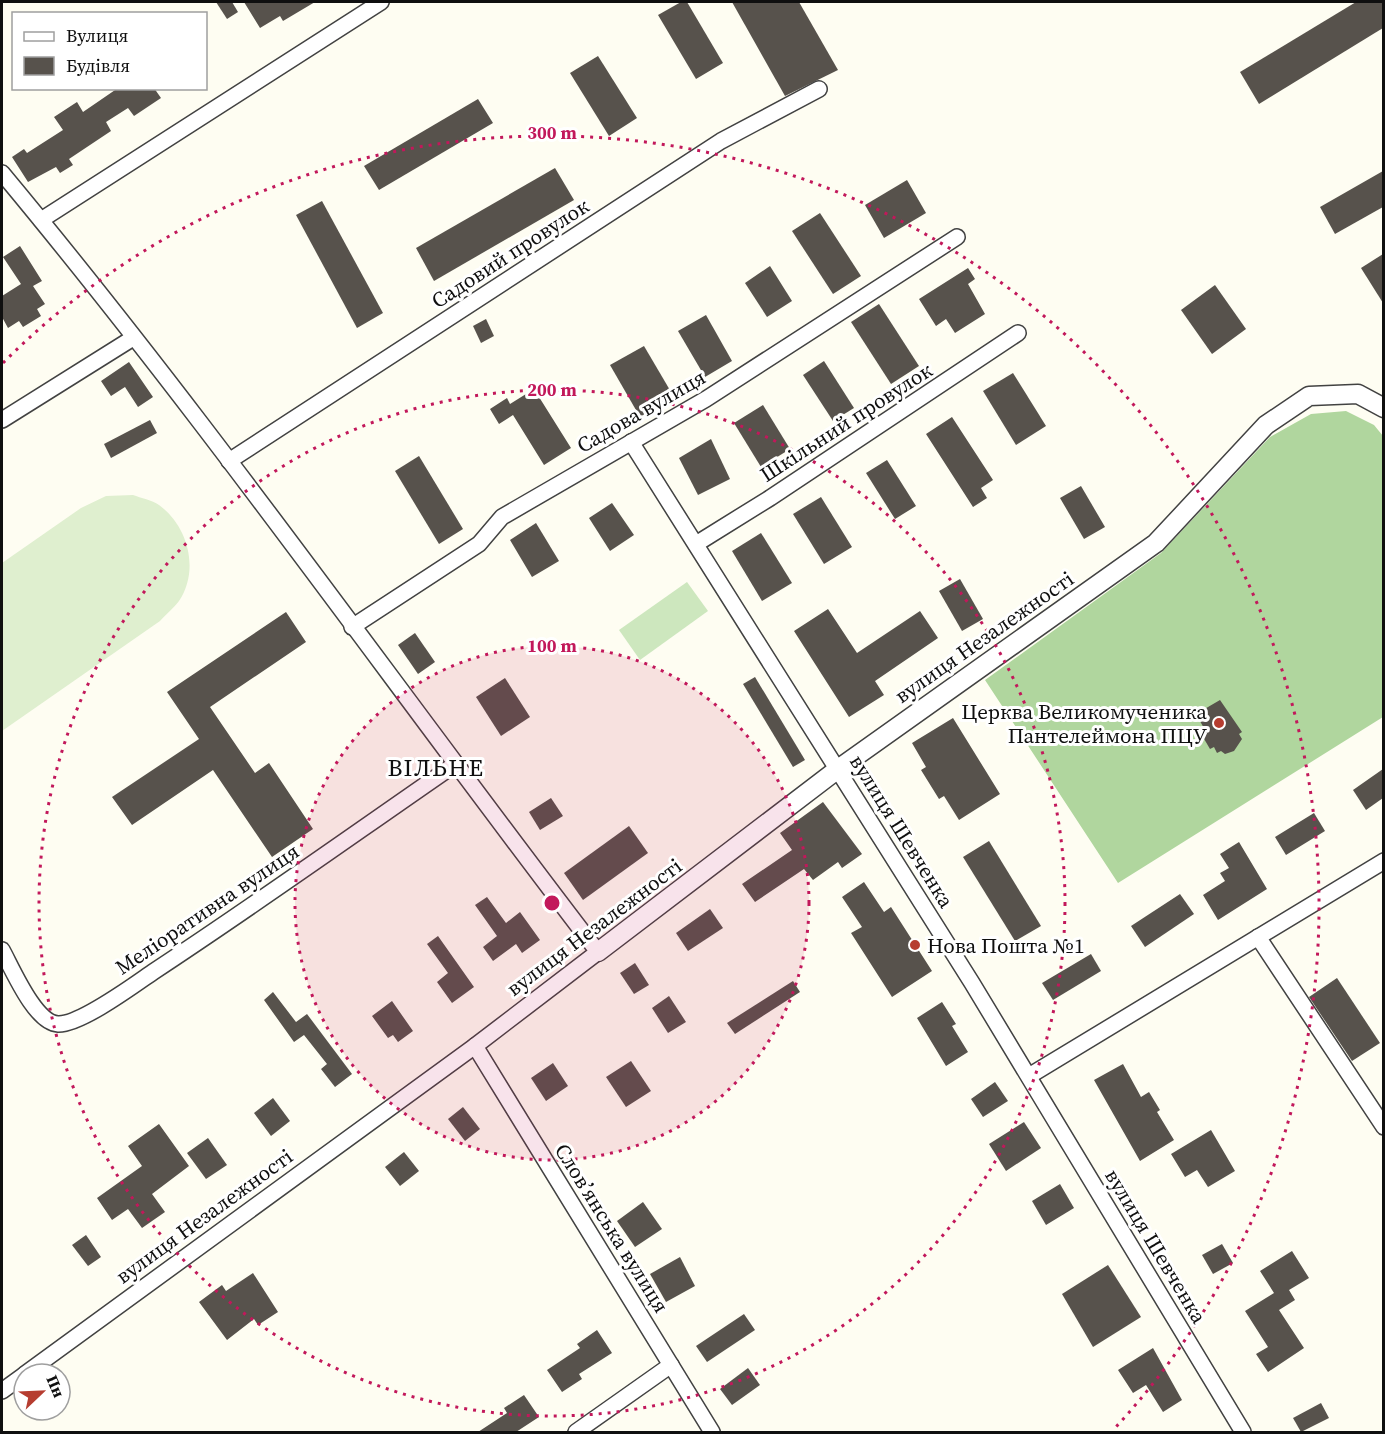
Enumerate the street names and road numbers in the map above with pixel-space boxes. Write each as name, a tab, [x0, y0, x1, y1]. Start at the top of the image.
street label: Садовий провулок	[426, 191, 595, 315]
street label: Шкільний провулок	[754, 355, 938, 489]
street label: Садова вулиця	[571, 362, 711, 460]
street label: вулиця Незалежності	[889, 564, 1079, 710]
street label: вулиця Шевченка	[843, 749, 961, 913]
street label: Меліоративна вулиця	[109, 837, 305, 981]
street label: вулиця Незалежності	[500, 851, 688, 1003]
street label: Словʼянська вулиця	[548, 1138, 676, 1318]
street label: вулиця Незалежності	[109, 1142, 299, 1290]
street label: вулиця Шевченка	[1098, 1163, 1214, 1329]

